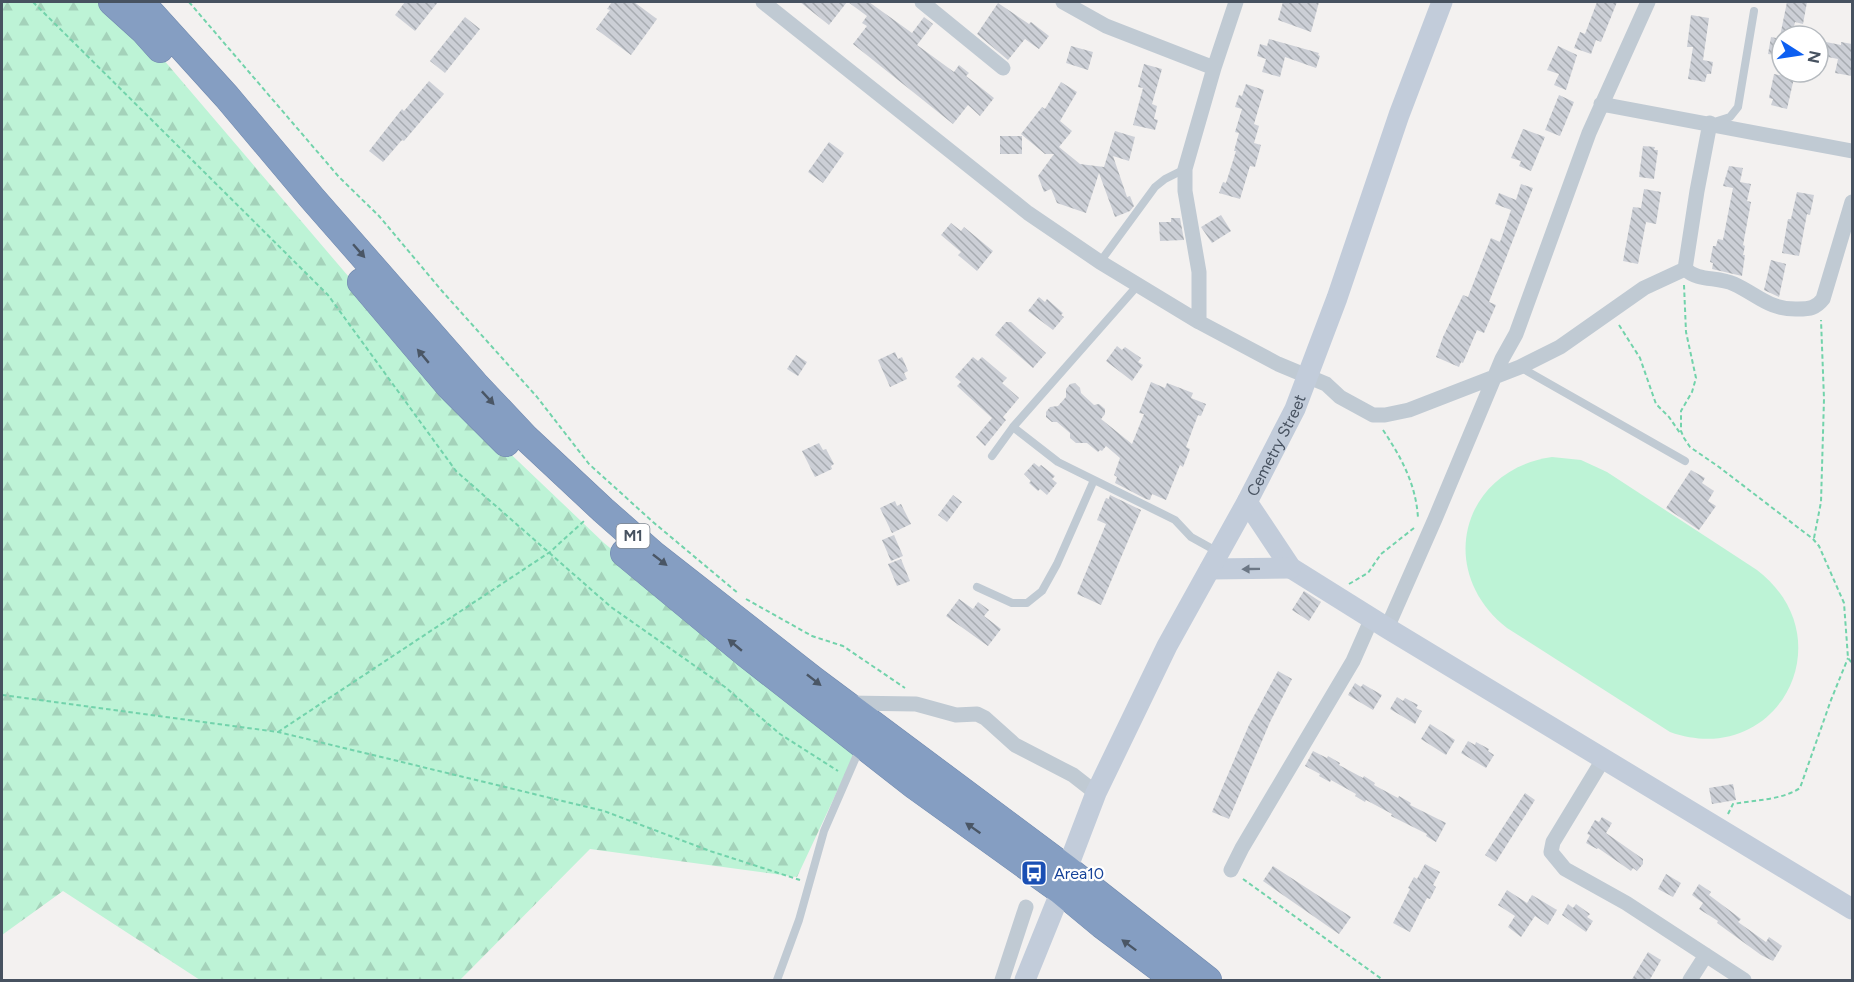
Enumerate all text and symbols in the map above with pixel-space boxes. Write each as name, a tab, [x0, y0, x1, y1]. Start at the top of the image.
north arrow	[1770, 24, 1830, 84]
text: N	[1804, 49, 1825, 65]
one-way arrow	[352, 244, 366, 259]
one-way arrow	[417, 348, 430, 364]
one-way arrow	[481, 390, 495, 405]
street label: Cemetry Street	[1243, 392, 1310, 499]
road number: M1	[616, 524, 650, 548]
one-way arrow	[653, 553, 668, 565]
one-way arrow	[1241, 564, 1260, 574]
one-way arrow	[727, 639, 743, 652]
one-way arrow	[806, 674, 821, 686]
one-way arrow	[966, 822, 982, 834]
bus stop icon: Area10	[1019, 858, 1049, 888]
place label: Area10	[1054, 864, 1104, 883]
one-way arrow	[1121, 940, 1136, 952]

